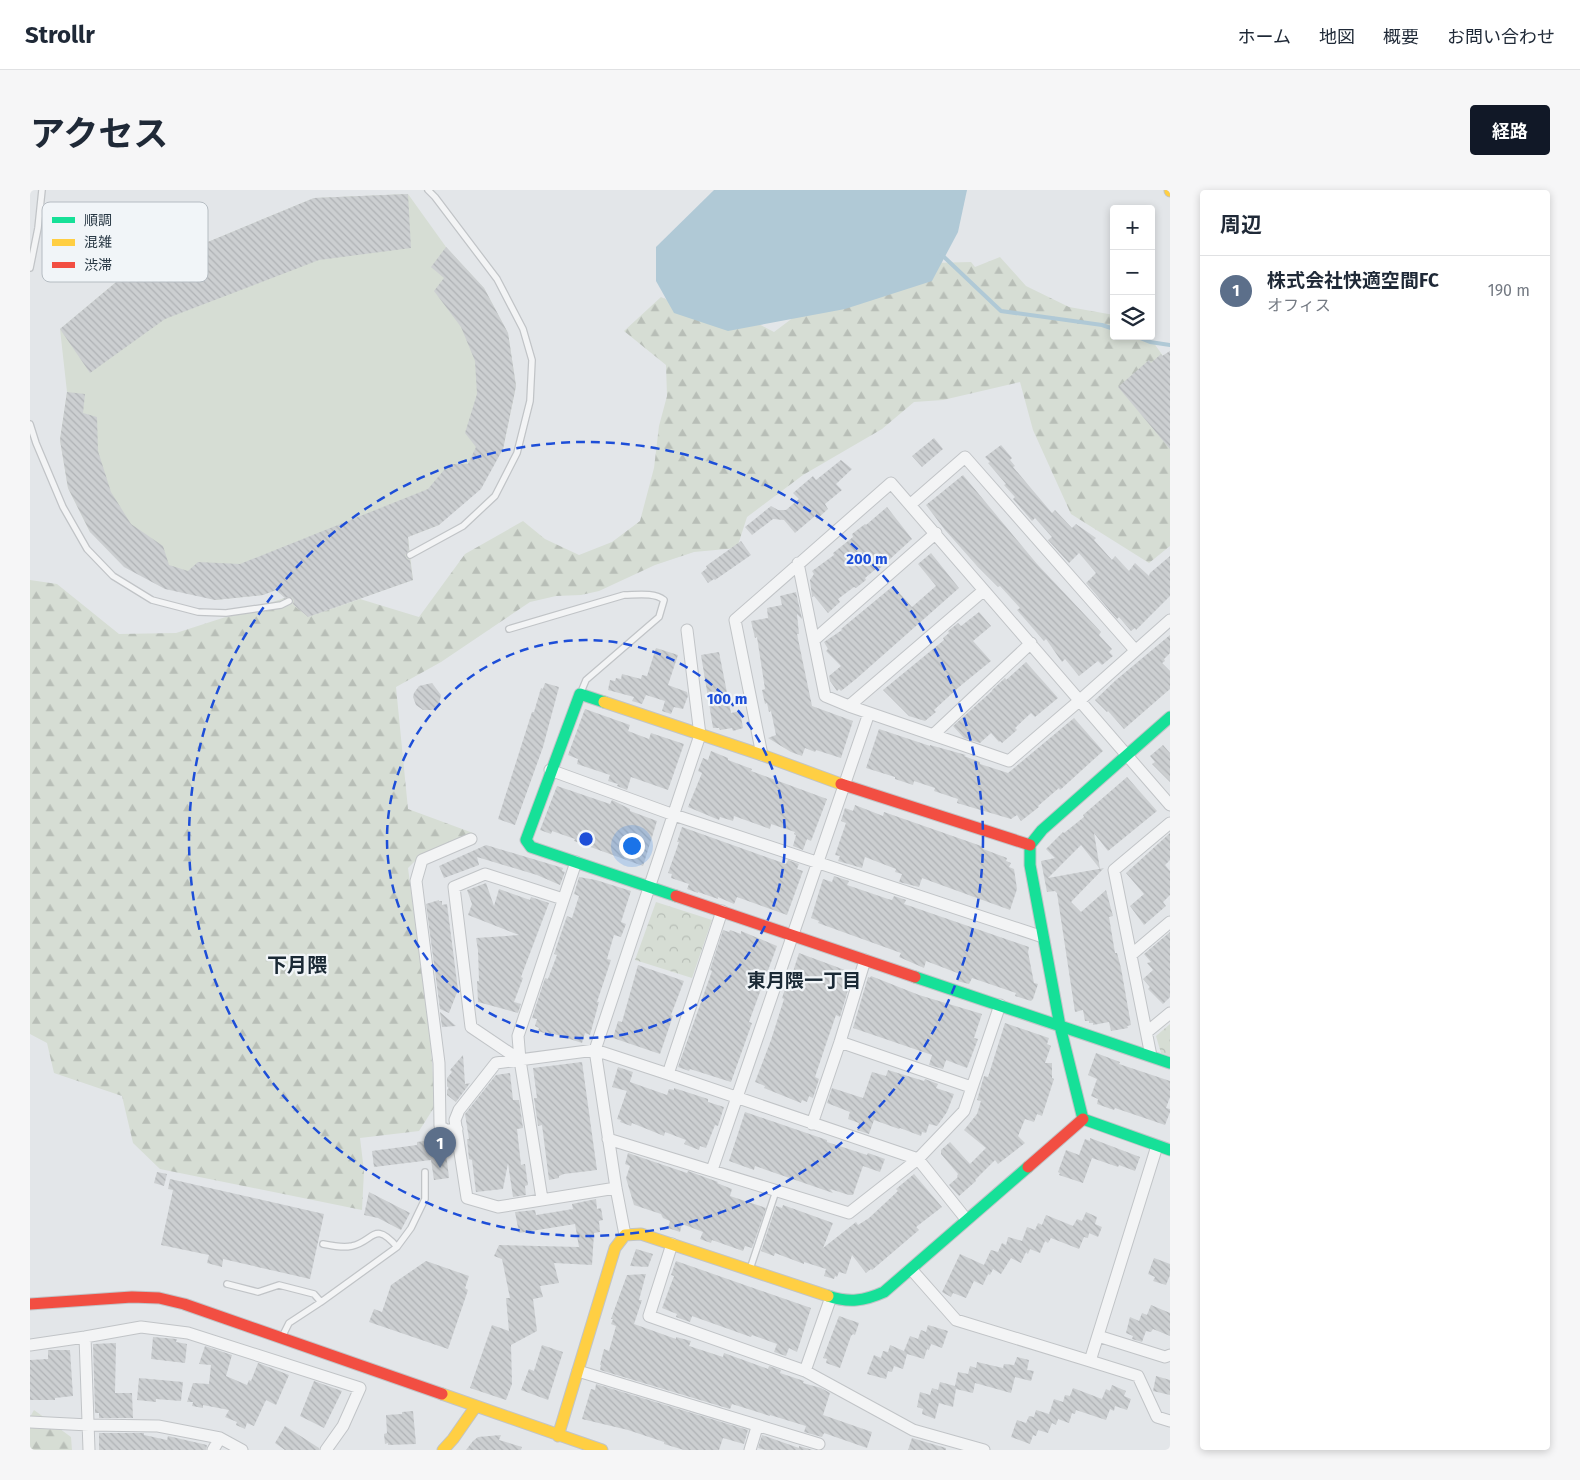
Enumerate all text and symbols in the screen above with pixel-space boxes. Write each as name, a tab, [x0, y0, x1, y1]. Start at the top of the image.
text: Strollr	[25, 21, 95, 49]
text: ホーム	[1238, 26, 1291, 48]
text: 地図	[1319, 26, 1355, 48]
text: 概要	[1383, 26, 1419, 48]
text: お問い合わせ	[1447, 26, 1555, 48]
button: 経路	[1470, 105, 1550, 155]
text: アクセス	[30, 113, 168, 155]
legend	[42, 202, 208, 282]
map controls	[1110, 205, 1155, 340]
button: +	[1110, 205, 1155, 250]
text: 順調	[84, 212, 112, 229]
text: 周辺	[1220, 212, 1262, 238]
text: 混雑	[84, 234, 112, 251]
button: −	[1110, 250, 1155, 295]
text: 渋滞	[84, 257, 112, 274]
text: 株式会社快適空間FC	[1267, 269, 1439, 292]
text: 1	[1232, 281, 1240, 300]
text: 190 m	[1488, 281, 1530, 300]
button: layers	[1110, 295, 1155, 340]
text: オフィス	[1267, 296, 1331, 315]
text: 200 m	[846, 550, 888, 568]
text: 100 m	[707, 690, 747, 708]
centre of rings	[577, 830, 595, 848]
your location	[619, 833, 645, 859]
district label: 下月隈	[267, 953, 327, 977]
district label: 東月隈一丁目	[747, 969, 861, 992]
pin: 1	[424, 1127, 456, 1168]

